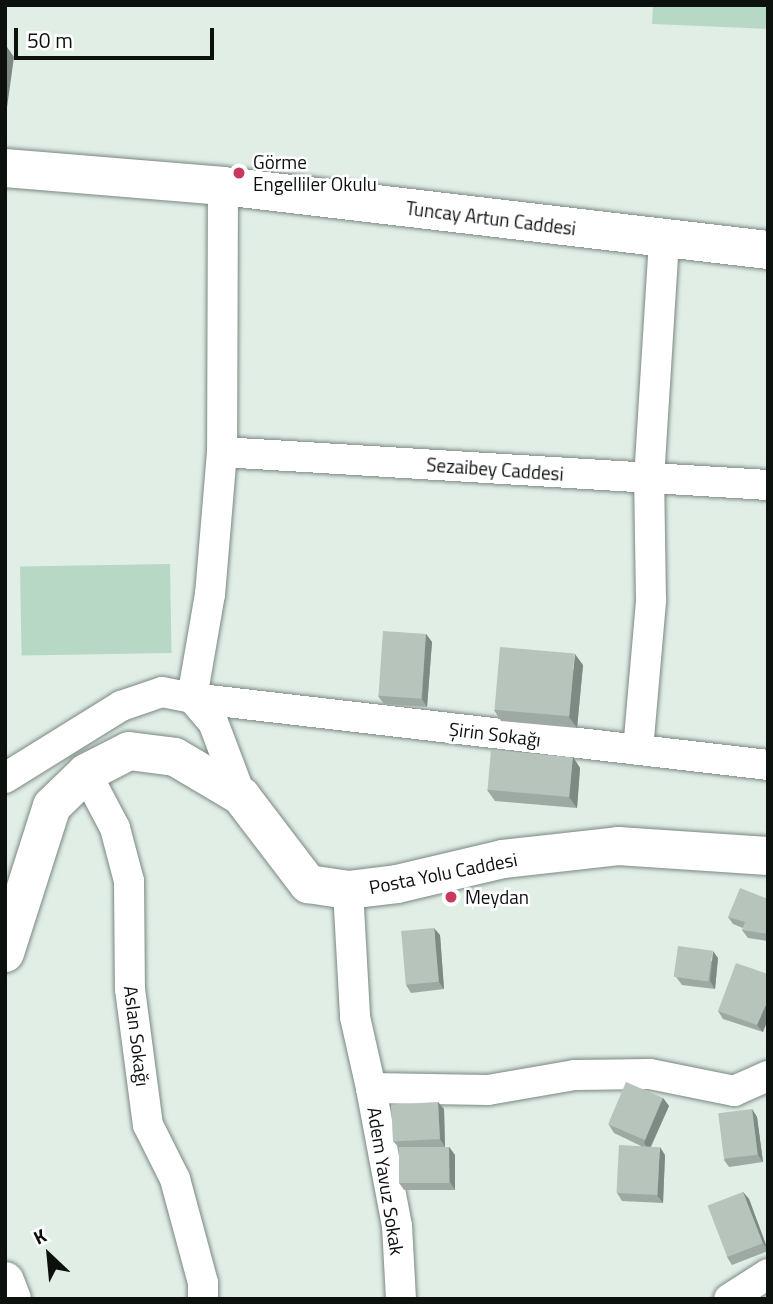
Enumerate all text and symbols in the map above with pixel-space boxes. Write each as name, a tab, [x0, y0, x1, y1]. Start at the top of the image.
scale bar	[18, 14, 217, 58]
text: 50 m	[27, 24, 73, 56]
place label: Görme Engelliler Okulu	[253, 151, 377, 195]
marker: Görme Engelliler Okulu	[231, 165, 247, 181]
street label: Tuncay Artun Caddesi	[405, 196, 577, 240]
street label: Sezaibey Caddesi	[426, 453, 564, 485]
street label: Şirin Sokağı	[448, 717, 542, 751]
street label: Posta Yolu Caddesi	[367, 847, 519, 899]
place label: Meydan	[465, 886, 529, 908]
marker: Meydan	[443, 889, 459, 905]
street label: Aslan Sokağı	[120, 984, 154, 1088]
street label: Adem Yavuz Sokak	[363, 1105, 409, 1257]
north arrow	[14, 1220, 84, 1290]
text: K	[28, 1220, 51, 1251]

